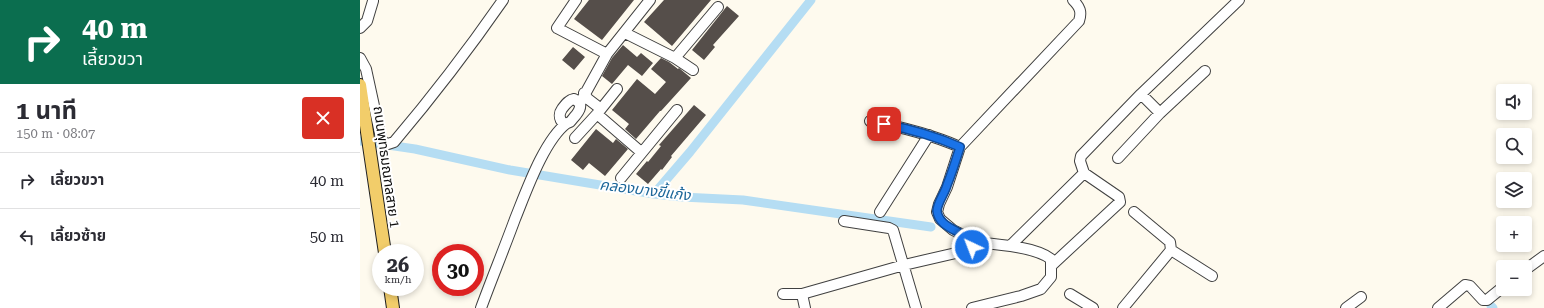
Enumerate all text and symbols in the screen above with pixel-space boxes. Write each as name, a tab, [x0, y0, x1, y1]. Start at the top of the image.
text: 40 m	[82, 12, 147, 45]
icon: right	[16, 16, 68, 68]
text: เลี้ยวขวา	[82, 48, 143, 69]
map controls	[1496, 84, 1532, 296]
button: sound	[1496, 84, 1532, 120]
text: 1 นาที	[16, 97, 77, 125]
button: close	[302, 97, 344, 139]
street label: ถนนพุทธมณฑลสาย 1	[370, 105, 403, 229]
pin	[867, 107, 901, 141]
icon: arrive	[873, 113, 895, 135]
text: 150 m · 08:07	[16, 126, 95, 141]
button: search	[1496, 128, 1532, 164]
icon: right	[16, 170, 38, 192]
text: เลี้ยวขวา	[50, 171, 104, 189]
text: 40 m	[310, 172, 344, 190]
button: layers	[1496, 172, 1532, 208]
water label: คลองบางขี้แก้ง	[599, 174, 693, 205]
button: +	[1496, 216, 1532, 252]
icon: left	[16, 226, 38, 248]
position arrow	[951, 226, 993, 268]
text: เลี้ยวซ้าย	[50, 227, 106, 245]
text: 50 m	[310, 228, 344, 246]
speed limit sign: 30	[432, 244, 484, 296]
text: 26	[387, 253, 409, 277]
button: −	[1496, 260, 1532, 296]
text: km/h	[385, 274, 411, 285]

